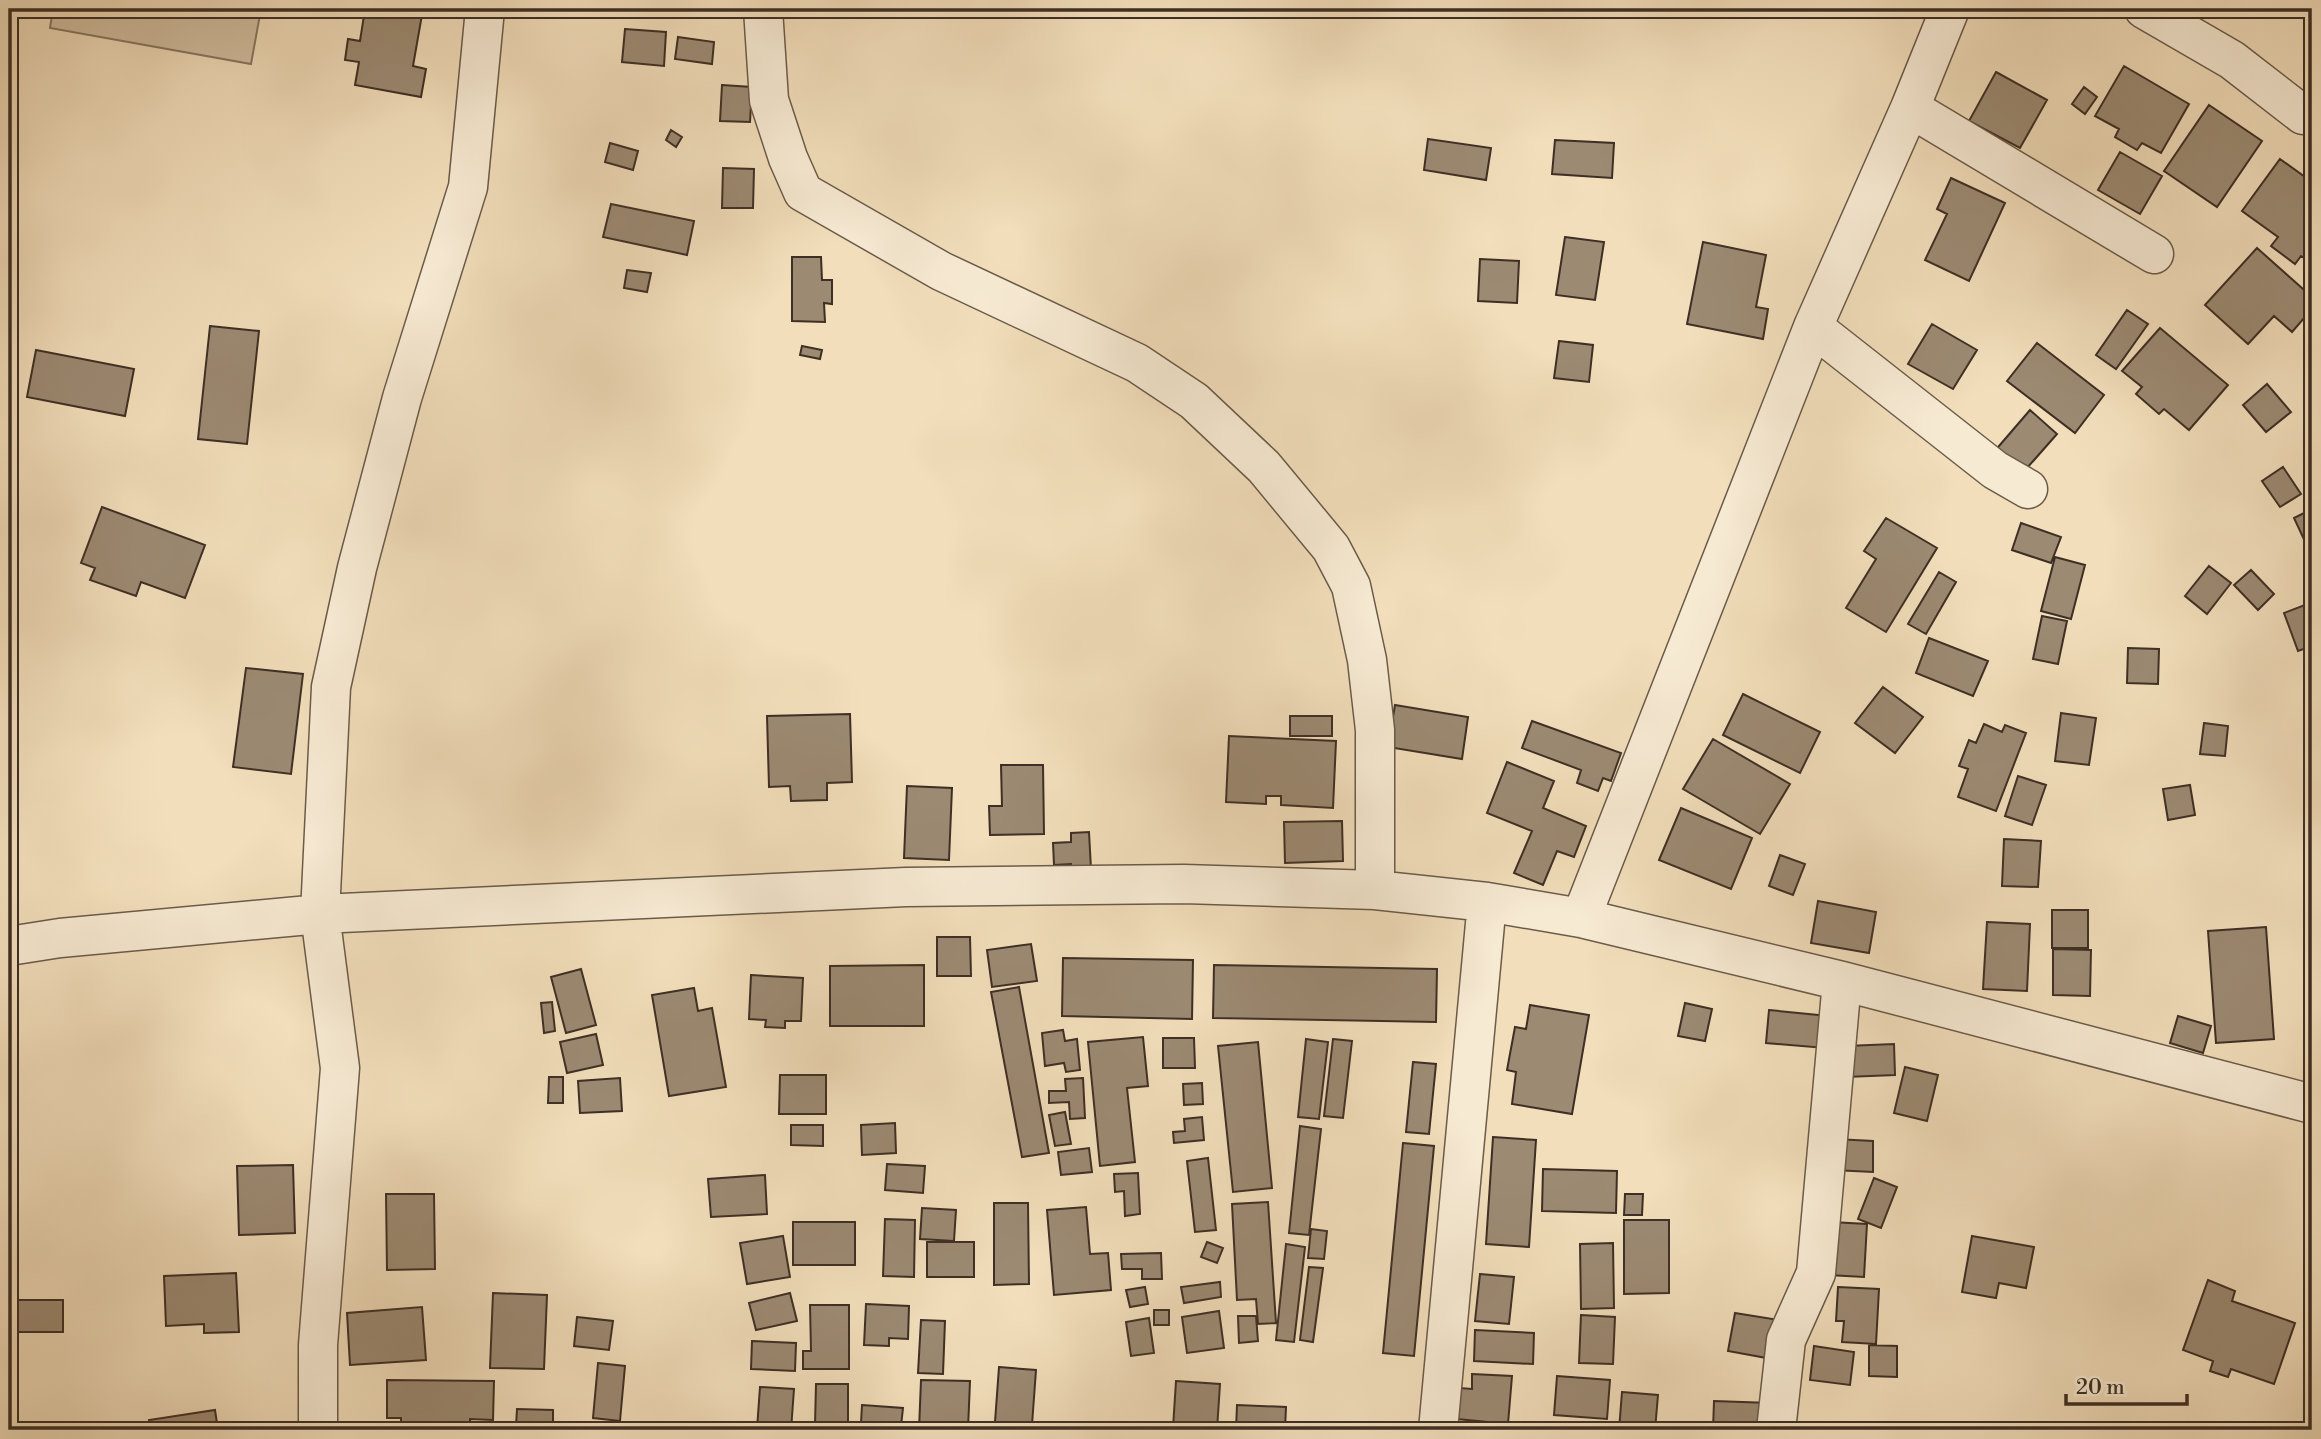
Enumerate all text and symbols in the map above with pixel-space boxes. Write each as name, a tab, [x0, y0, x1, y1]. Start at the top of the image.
scale bar	[2066, 1362, 2186, 1406]
text: 20 m	[2076, 1375, 2125, 1401]

